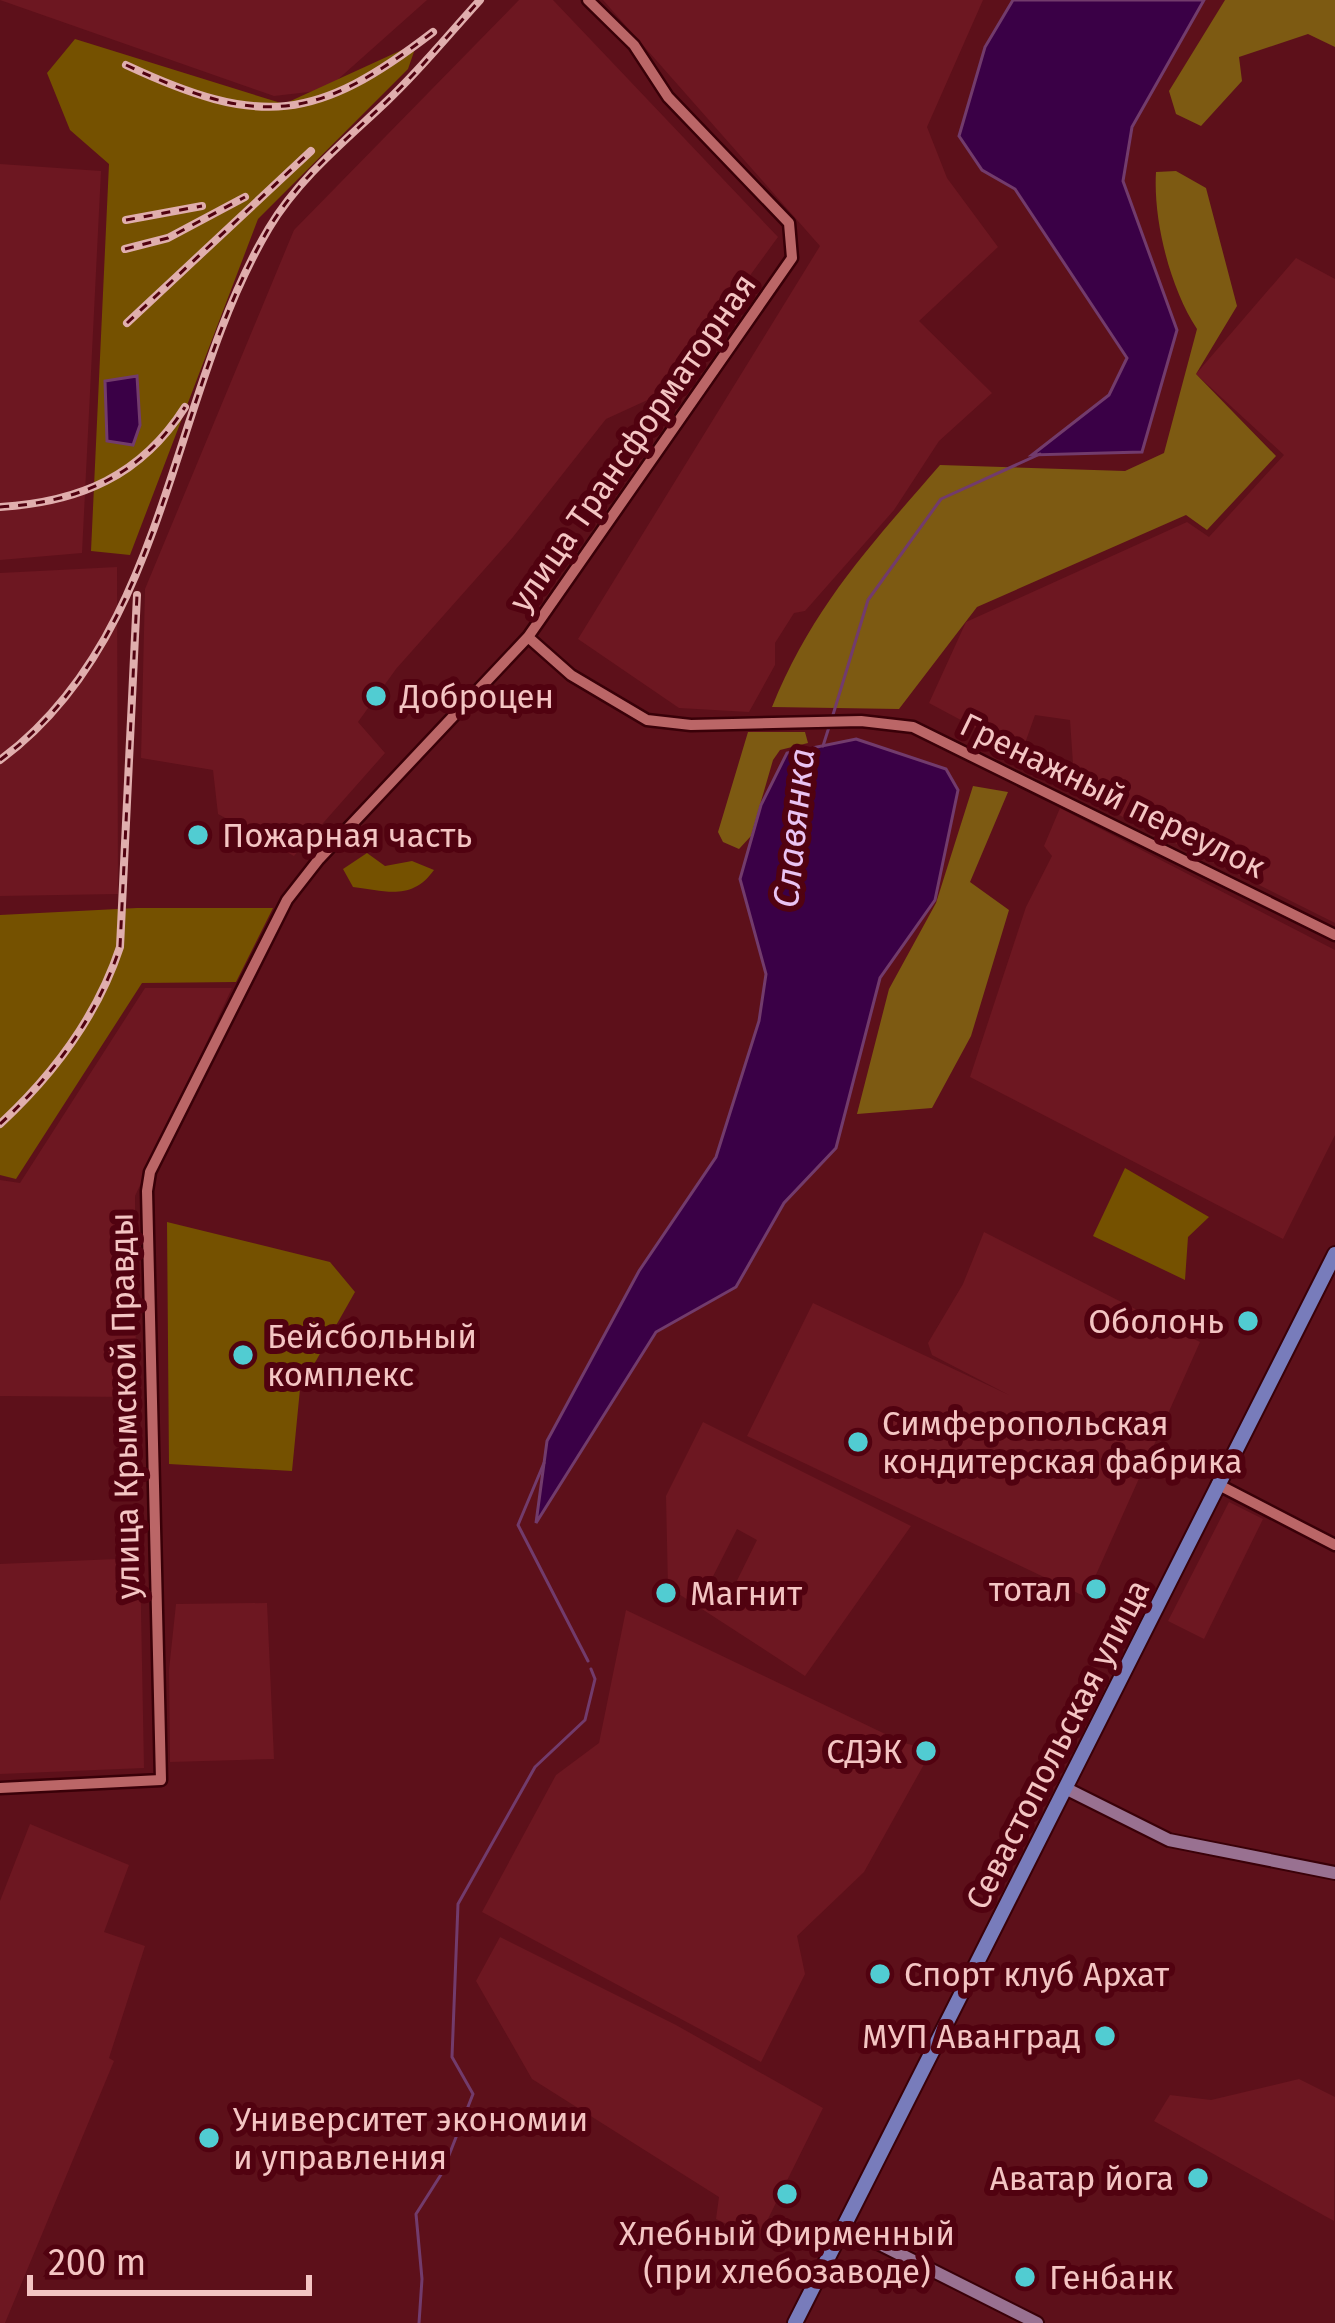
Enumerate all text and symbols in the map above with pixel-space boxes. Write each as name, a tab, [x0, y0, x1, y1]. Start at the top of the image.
street label: улица Трансформаторная	[501, 266, 765, 619]
place label: Доброцен	[399, 677, 554, 717]
marker: Доброцен	[363, 683, 389, 709]
street label: Гренажный переулок	[954, 705, 1271, 887]
water label: Славянка	[764, 746, 824, 910]
place label: Пожарная часть	[222, 816, 472, 856]
marker: Пожарная часть	[185, 822, 211, 848]
street label: улица Крымской Правды	[102, 1212, 148, 1600]
place label: Оболонь	[1088, 1302, 1224, 1342]
marker: Оболонь	[1235, 1308, 1261, 1334]
place label: Бейсбольный комплекс	[267, 1317, 477, 1395]
marker: Бейсбольный комплекс	[230, 1342, 256, 1368]
place label: Симферопольская кондитерская фабрика	[882, 1404, 1242, 1482]
marker: Симферопольская кондитерская фабрика	[845, 1429, 871, 1455]
place label: тотал	[989, 1570, 1072, 1610]
street label: Севастопольская улица	[957, 1573, 1159, 1916]
place label: Магнит	[690, 1574, 802, 1614]
marker: тотал	[1083, 1576, 1109, 1602]
marker: Магнит	[653, 1580, 679, 1606]
place label: СДЭК	[826, 1732, 903, 1772]
marker: СДЭК	[913, 1738, 939, 1764]
place label: Спорт клуб Архат	[904, 1955, 1169, 1995]
marker: Спорт клуб Архат	[867, 1961, 893, 1987]
place label: МУП Аванград	[862, 2017, 1081, 2057]
marker: МУП Аванград	[1092, 2023, 1118, 2049]
place label: Университет экономии и управления	[233, 2100, 588, 2178]
marker: Университет экономии и управления	[196, 2125, 222, 2151]
place label: Аватар йога	[990, 2159, 1174, 2199]
marker: Аватар йога	[1185, 2165, 1211, 2191]
marker: Хлебный Фирменный (при хлебозаводе)	[774, 2181, 800, 2207]
place label: Хлебный Фирменный (при хлебозаводе)	[619, 2214, 955, 2292]
scale bar	[30, 2221, 309, 2295]
text: 200 m	[48, 2241, 146, 2285]
place label: Генбанк	[1049, 2258, 1173, 2298]
marker: Генбанк	[1012, 2264, 1038, 2290]

